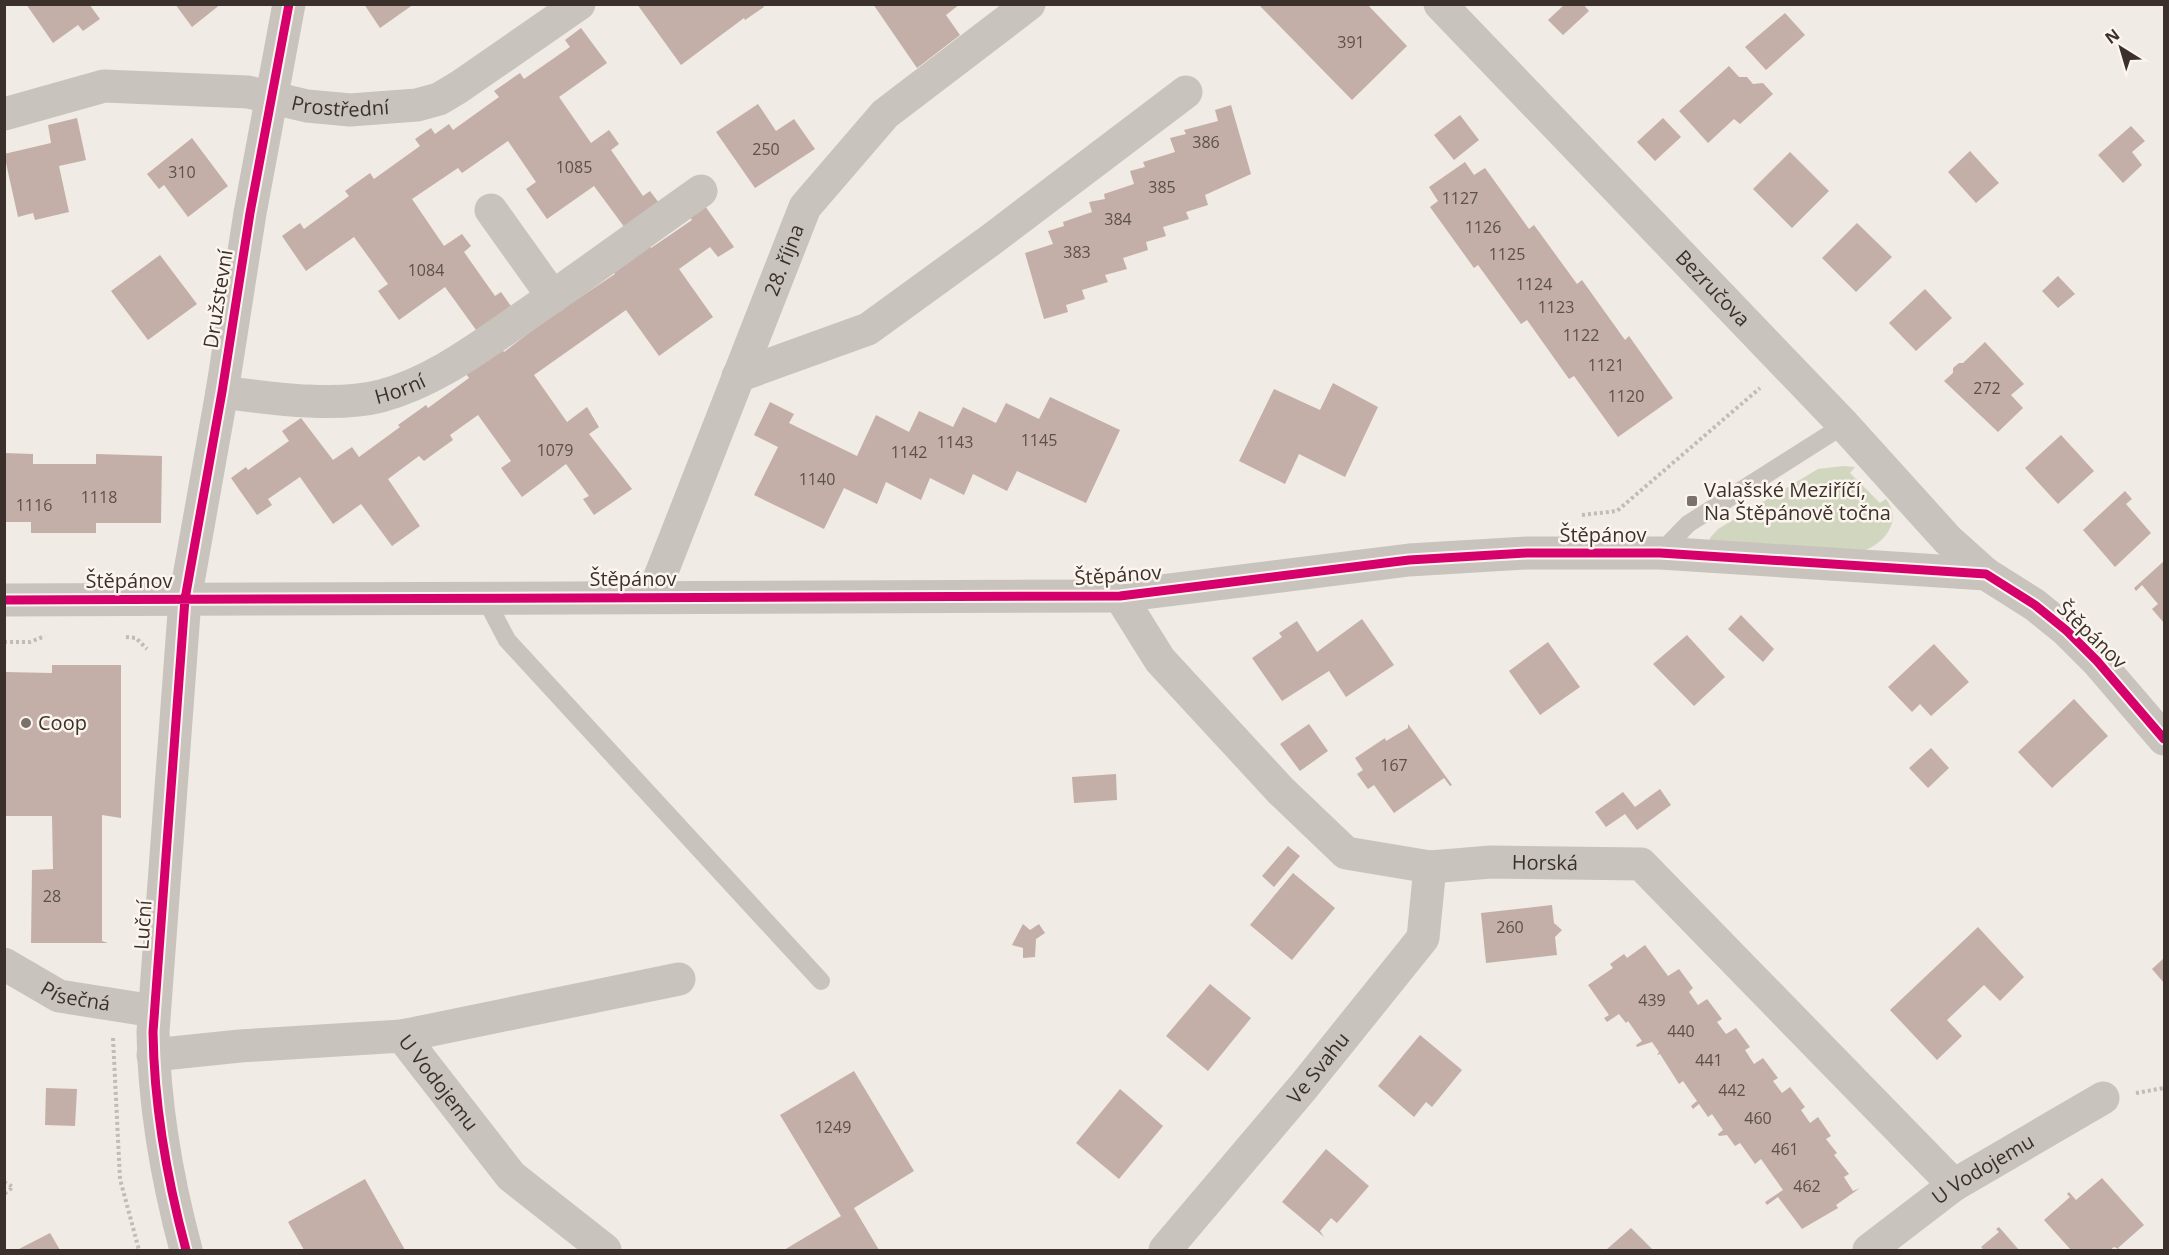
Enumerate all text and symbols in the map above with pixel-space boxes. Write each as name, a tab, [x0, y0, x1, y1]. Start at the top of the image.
north arrow	[2091, 18, 2151, 78]
text: N	[2100, 23, 2124, 49]
house number: 391	[1337, 31, 1365, 53]
street label: Prostřední	[289, 89, 391, 123]
house number: 386	[1192, 131, 1220, 153]
house number: 250	[752, 138, 780, 160]
house number: 1085	[556, 156, 592, 178]
house number: 310	[168, 161, 196, 183]
house number: 385	[1148, 176, 1176, 198]
house number: 1127	[1442, 187, 1478, 209]
house number: 384	[1104, 208, 1132, 230]
house number: 1126	[1465, 216, 1501, 238]
street label: 28. října	[757, 220, 810, 300]
house number: 383	[1063, 241, 1091, 263]
house number: 1125	[1489, 243, 1525, 265]
street label: Bezručova	[1670, 244, 1756, 332]
street label: Družstevní	[196, 247, 239, 350]
house number: 1084	[408, 259, 444, 281]
house number: 1124	[1516, 273, 1552, 295]
house number: 1123	[1538, 296, 1574, 318]
house number: 1122	[1563, 324, 1599, 346]
house number: 1121	[1588, 354, 1624, 376]
street label: Horní	[371, 367, 431, 410]
house number: 272	[1973, 377, 2001, 399]
house number: 1120	[1608, 385, 1644, 407]
house number: 1145	[1021, 429, 1057, 451]
house number: 1143	[937, 431, 973, 453]
house number: 1079	[537, 439, 573, 461]
house number: 1142	[891, 441, 927, 463]
house number: 1140	[799, 468, 835, 490]
place label: Valašské Meziříčí, Na Štěpánově točna	[1704, 476, 1891, 526]
house number: 1118	[81, 486, 117, 508]
house number: 1116	[16, 494, 52, 516]
marker: Valašské Meziříčí, Na Štěpánově točna	[1685, 494, 1699, 508]
street label: Štěpánov	[1560, 521, 1646, 548]
street label: Štěpánov	[1074, 558, 1162, 591]
street label: Štěpánov	[590, 565, 676, 592]
street label: Štěpánov	[86, 567, 172, 594]
street label: Štěpánov	[2052, 595, 2133, 675]
place label: Coop	[38, 709, 87, 736]
marker: Coop	[19, 716, 33, 730]
house number: 167	[1380, 754, 1408, 776]
street label: Horská	[1512, 848, 1578, 876]
house number: 28	[43, 885, 61, 907]
street label: Luční	[127, 898, 158, 951]
house number: 260	[1496, 916, 1524, 938]
street label: Písečná	[36, 974, 112, 1017]
house number: 439	[1638, 989, 1666, 1011]
house number: 440	[1667, 1020, 1695, 1042]
street label: Ve Svahu	[1281, 1026, 1355, 1109]
street label: U Vodojemu	[393, 1029, 485, 1136]
house number: 441	[1695, 1049, 1723, 1071]
house number: 442	[1718, 1079, 1746, 1101]
house number: 460	[1744, 1107, 1772, 1129]
house number: 1249	[815, 1116, 851, 1138]
street label: U Vodojemu	[1926, 1127, 2039, 1210]
house number: 461	[1771, 1138, 1799, 1160]
house number: 462	[1793, 1175, 1821, 1197]

